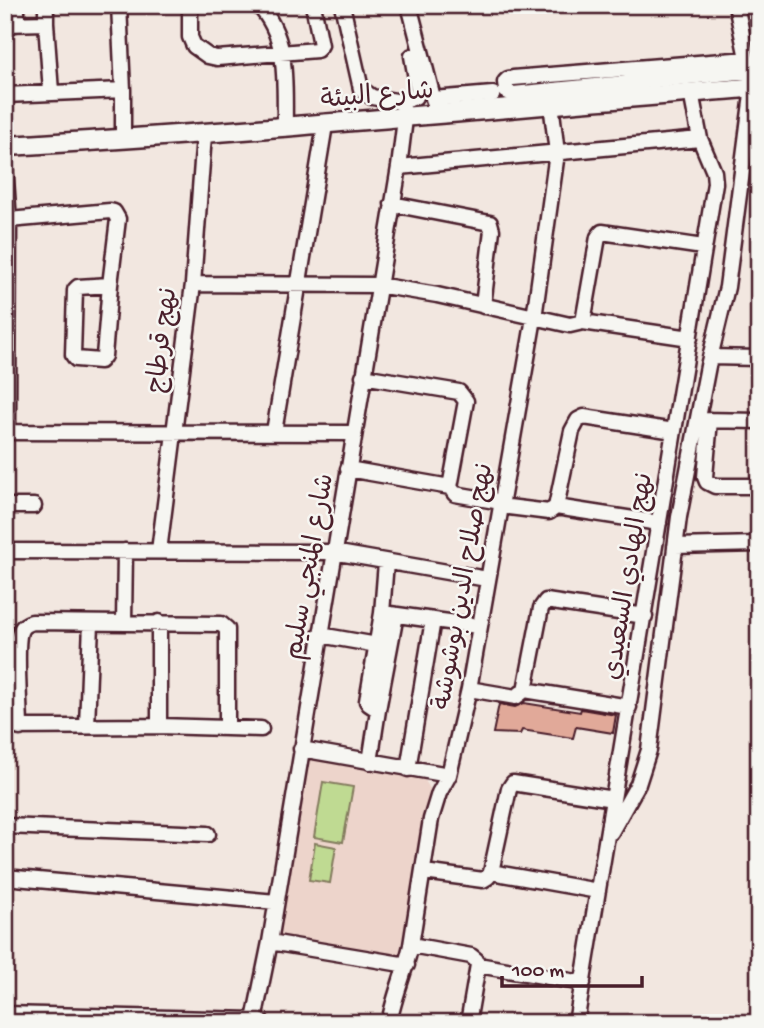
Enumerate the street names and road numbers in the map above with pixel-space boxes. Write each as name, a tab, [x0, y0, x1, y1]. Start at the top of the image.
street label: شارع البيئة	[320, 77, 435, 118]
street label: نهج قرطاج	[143, 286, 186, 395]
street label: نهج صلاح الدين بوشوشة	[428, 461, 502, 712]
street label: شارع المنجي سليم	[280, 471, 346, 663]
street label: نهج الهادي السعيدي	[599, 471, 662, 682]

